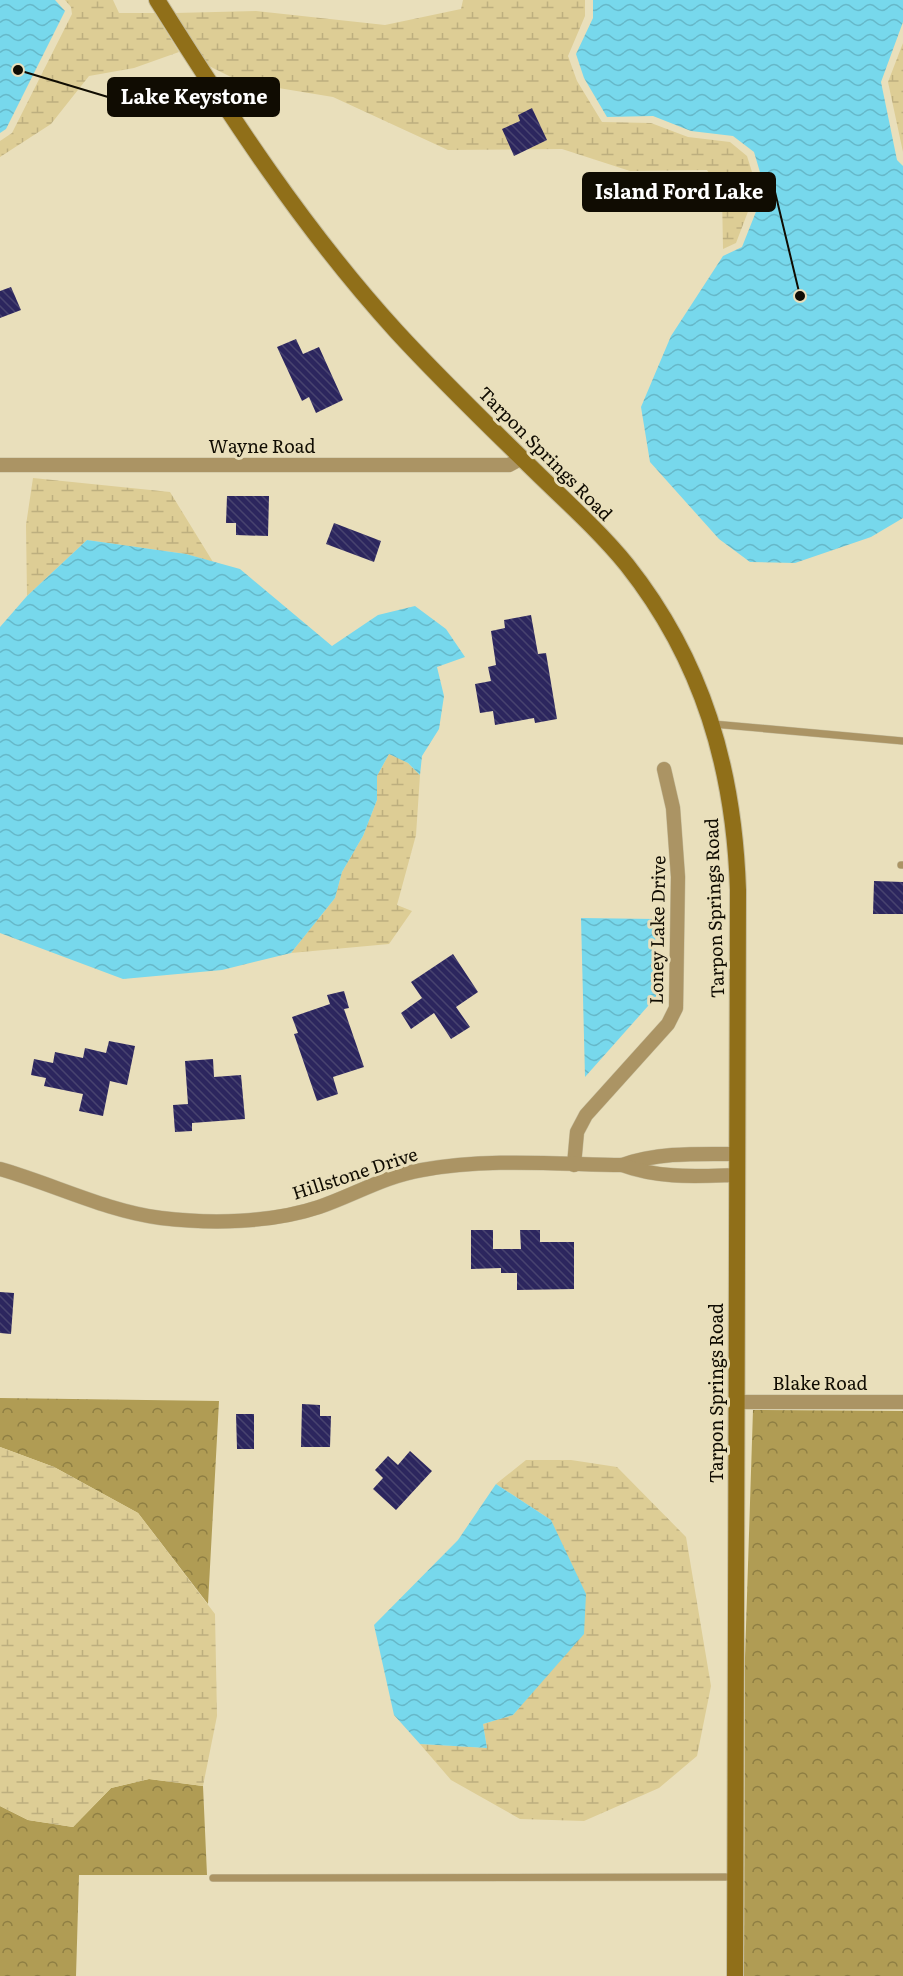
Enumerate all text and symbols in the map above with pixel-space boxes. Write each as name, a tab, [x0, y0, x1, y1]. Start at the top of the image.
callout: Lake Keystone	[108, 78, 279, 116]
text: Lake Keystone	[120, 80, 268, 110]
callout: Island Ford Lake	[583, 173, 775, 211]
text: Island Ford Lake	[595, 175, 763, 205]
street label: Tarpon Springs Road	[473, 380, 619, 526]
street label: Wayne Road	[209, 432, 315, 459]
street label: Tarpon Springs Road	[697, 817, 730, 999]
street label: Loney Lake Drive	[642, 855, 671, 1005]
street label: Hillstone Drive	[288, 1140, 421, 1206]
street label: Tarpon Springs Road	[702, 1303, 729, 1483]
street label: Blake Road	[772, 1369, 868, 1396]

